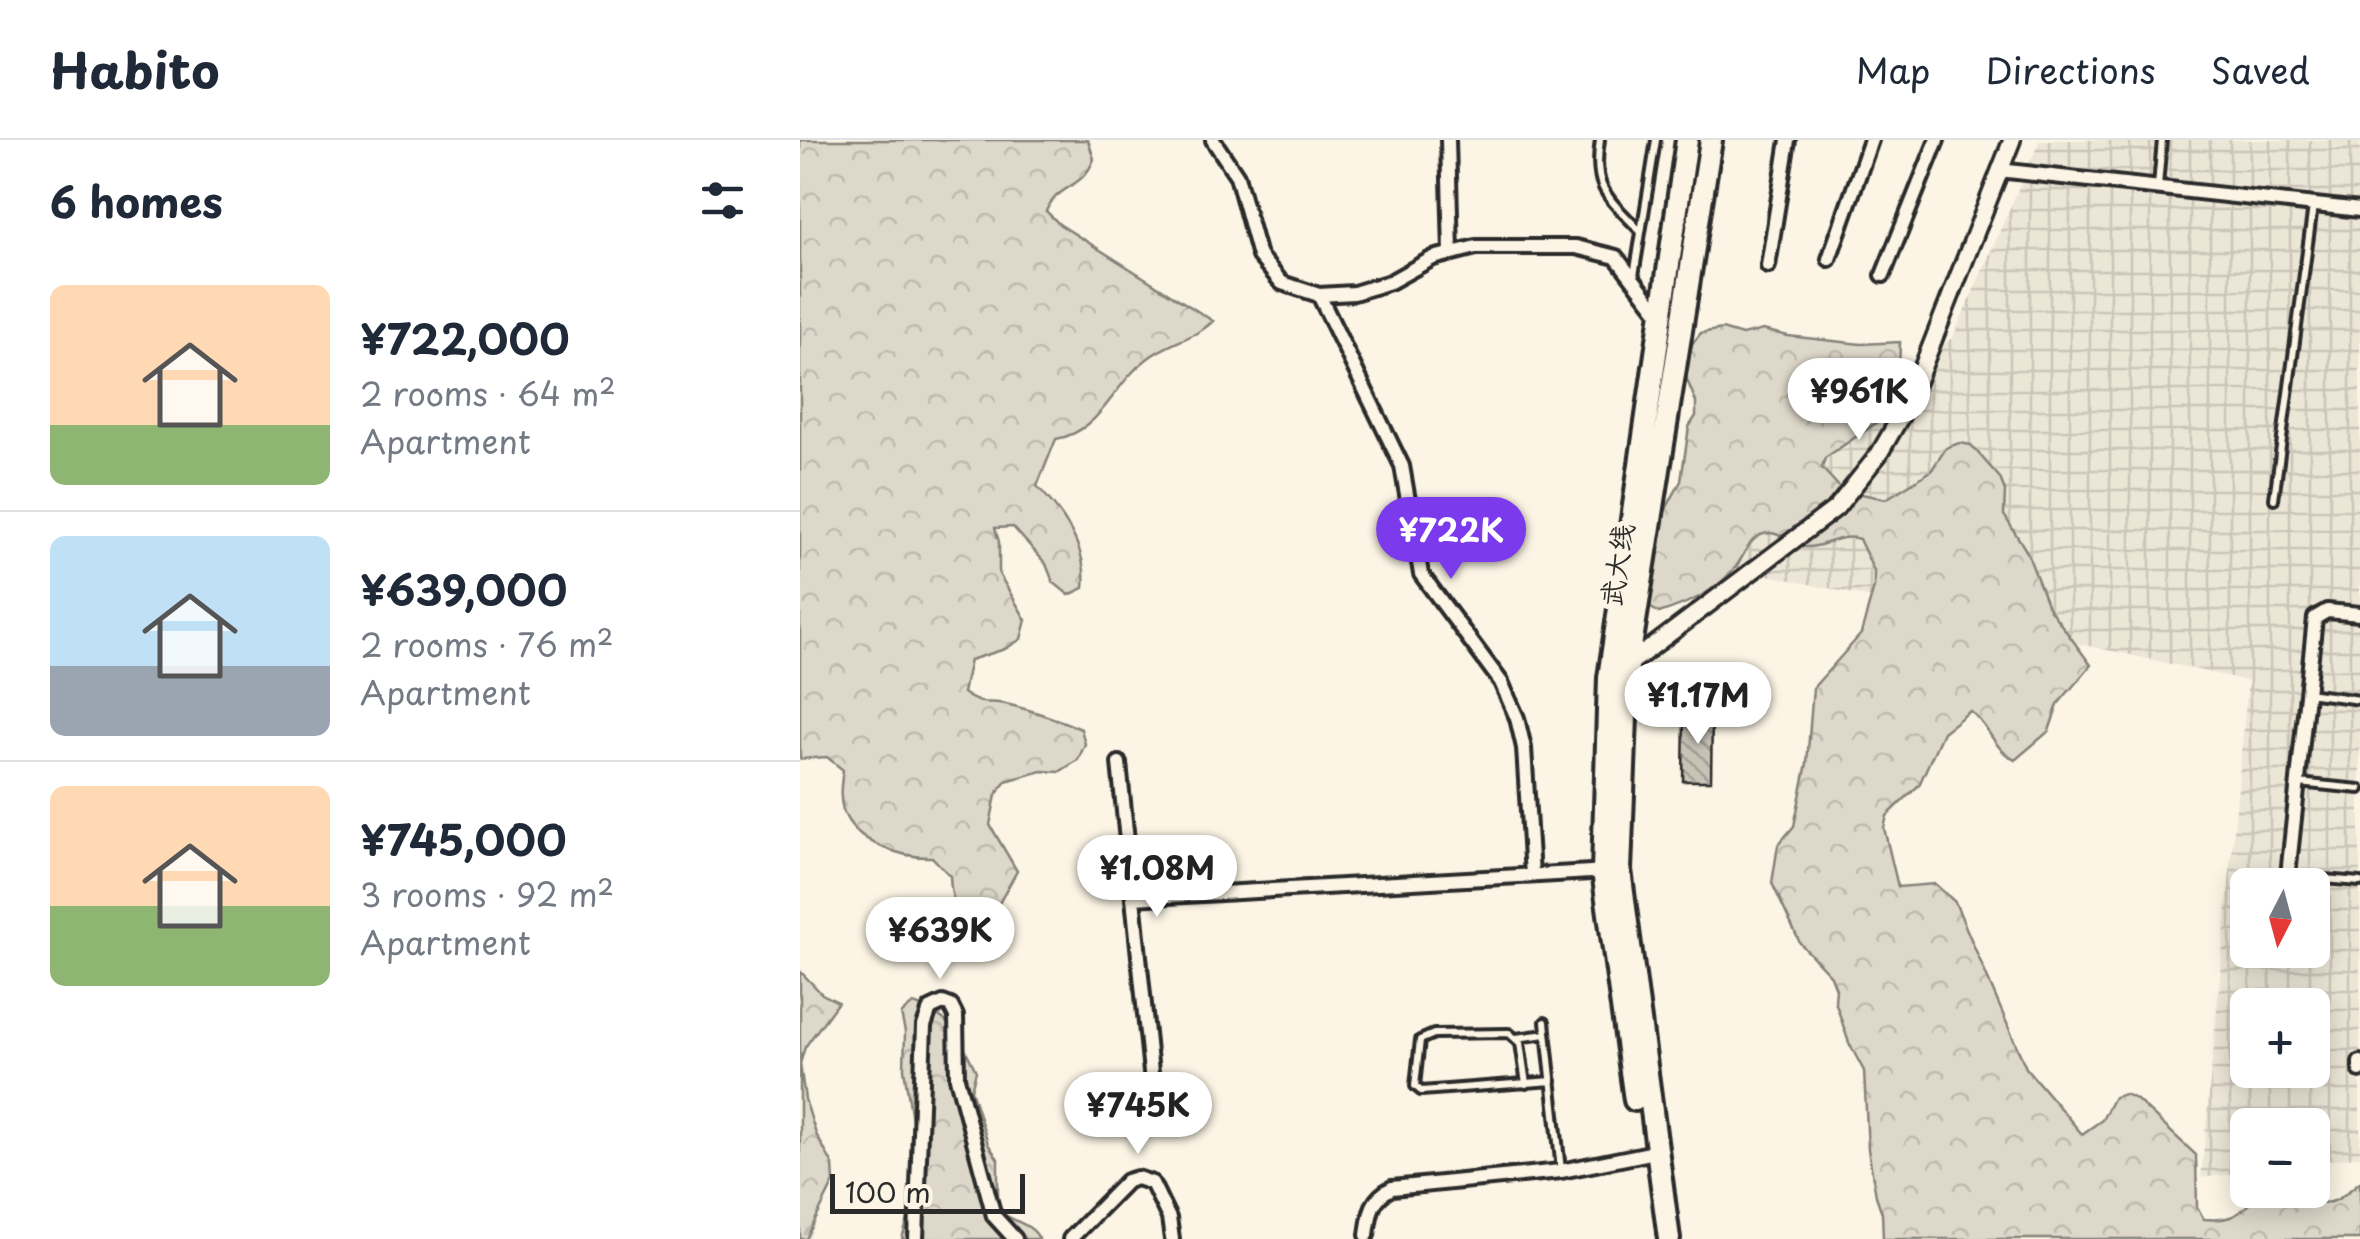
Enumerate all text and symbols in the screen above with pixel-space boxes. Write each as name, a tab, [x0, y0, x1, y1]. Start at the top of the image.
text: Habito	[50, 33, 219, 105]
text: Map	[1856, 43, 1930, 96]
text: Directions	[1985, 43, 2156, 96]
text: Saved	[2211, 43, 2310, 96]
text: 6 homes	[50, 169, 223, 232]
icon: filters	[695, 173, 750, 228]
text: ¥722,000	[360, 306, 570, 369]
icon: home	[130, 325, 250, 445]
pin: ¥961K	[1789, 358, 1929, 443]
text: ¥961K	[1810, 366, 1908, 414]
text: 2 rooms · 64 m²	[360, 369, 616, 417]
text: Apartment	[360, 417, 531, 465]
pin: ¥722K	[1381, 497, 1521, 582]
text: ¥722K	[1398, 505, 1504, 553]
street label: 武大线	[1588, 520, 1644, 610]
text: ¥639,000	[360, 557, 567, 620]
icon: home	[130, 576, 250, 696]
text: 2 rooms · 76 m²	[360, 620, 614, 668]
pin: ¥1.17M	[1617, 662, 1779, 747]
text: Apartment	[360, 668, 531, 716]
text: ¥1.17M	[1646, 670, 1750, 718]
text: ¥745,000	[360, 807, 567, 870]
icon: home	[130, 826, 250, 946]
pin: ¥1.08M	[1076, 835, 1238, 920]
text: ¥1.08M	[1099, 843, 1215, 891]
north arrow	[2230, 868, 2330, 968]
map controls	[2230, 868, 2330, 1208]
text: 3 rooms · 92 m²	[360, 870, 614, 918]
pin: ¥639K	[870, 897, 1010, 982]
text: ¥639K	[888, 905, 992, 953]
text: Apartment	[360, 918, 531, 966]
button: +	[2230, 988, 2330, 1088]
pin: ¥745K	[1068, 1072, 1208, 1157]
text: ¥745K	[1086, 1080, 1190, 1128]
button: −	[2230, 1108, 2330, 1208]
scale bar	[830, 1169, 1025, 1214]
text: 100 m	[845, 1170, 931, 1213]

